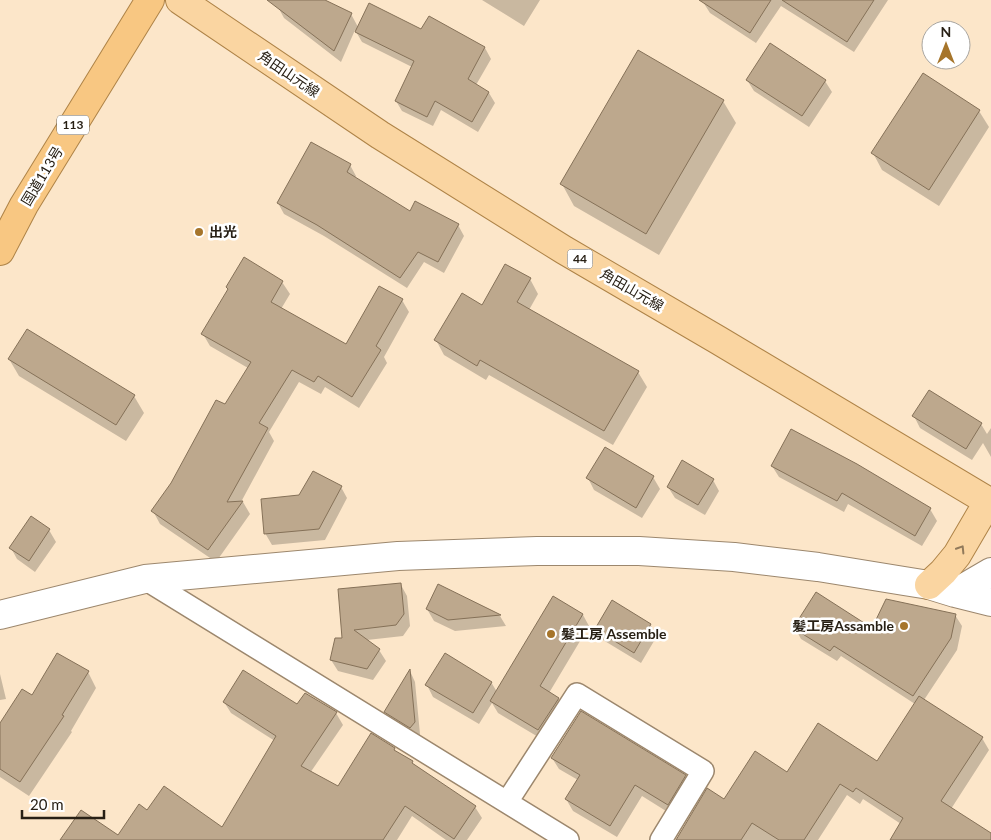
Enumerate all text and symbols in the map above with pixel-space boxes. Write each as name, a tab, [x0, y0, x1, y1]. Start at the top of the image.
north arrow	[921, 20, 971, 70]
text: N	[941, 23, 951, 40]
street label: 角田山元線	[256, 47, 323, 100]
road number: 113	[57, 116, 89, 134]
street label: 国道113号	[17, 143, 66, 209]
place label: 出光	[209, 223, 237, 240]
marker: 出光	[193, 226, 205, 238]
road number: 44	[568, 250, 592, 268]
street label: 角田山元線	[598, 265, 667, 314]
one-way arrow	[954, 545, 964, 554]
place label: 髪工房Assamble	[792, 617, 895, 634]
marker: 髪工房Assamble	[898, 620, 910, 632]
place label: 髪工房 Assemble	[561, 625, 667, 642]
marker: 髪工房 Assemble	[545, 628, 557, 640]
scale bar	[22, 788, 105, 820]
text: 20 m	[30, 795, 64, 813]

